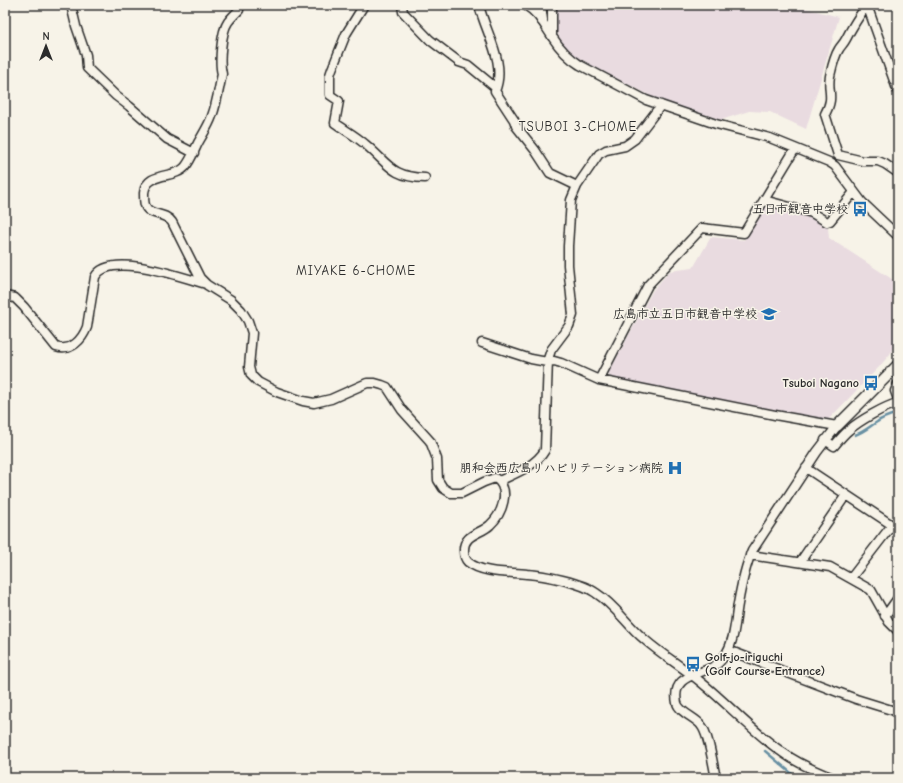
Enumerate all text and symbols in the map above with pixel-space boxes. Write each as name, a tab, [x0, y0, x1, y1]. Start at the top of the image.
north arrow	[26, 26, 66, 66]
text: N	[42, 30, 50, 43]
district label: TSUBOI 3-CHOME	[519, 119, 637, 134]
bus stop icon: 五日市観音中学校	[851, 200, 869, 218]
place label: 五日市観音中学校	[752, 202, 848, 216]
district label: MIYAKE 6-CHOME	[296, 263, 416, 278]
school or university icon: 広島市立五日市観音中学校	[760, 305, 778, 323]
place label: 広島市立五日市観音中学校	[613, 307, 757, 321]
bus stop icon: Tsuboi Nagano	[862, 374, 880, 392]
place label: Tsuboi Nagano	[782, 376, 859, 390]
hospital icon: 朋和会西広島リハビリテーション病院	[666, 459, 684, 477]
place label: 朋和会西広島リハビリテーション病院	[460, 461, 663, 475]
place label: Golf-jo-iriguchi (Golf Course Entrance)	[705, 650, 825, 678]
bus stop icon: Golf-jo-iriguchi (Golf Course Entrance)	[684, 655, 702, 673]

